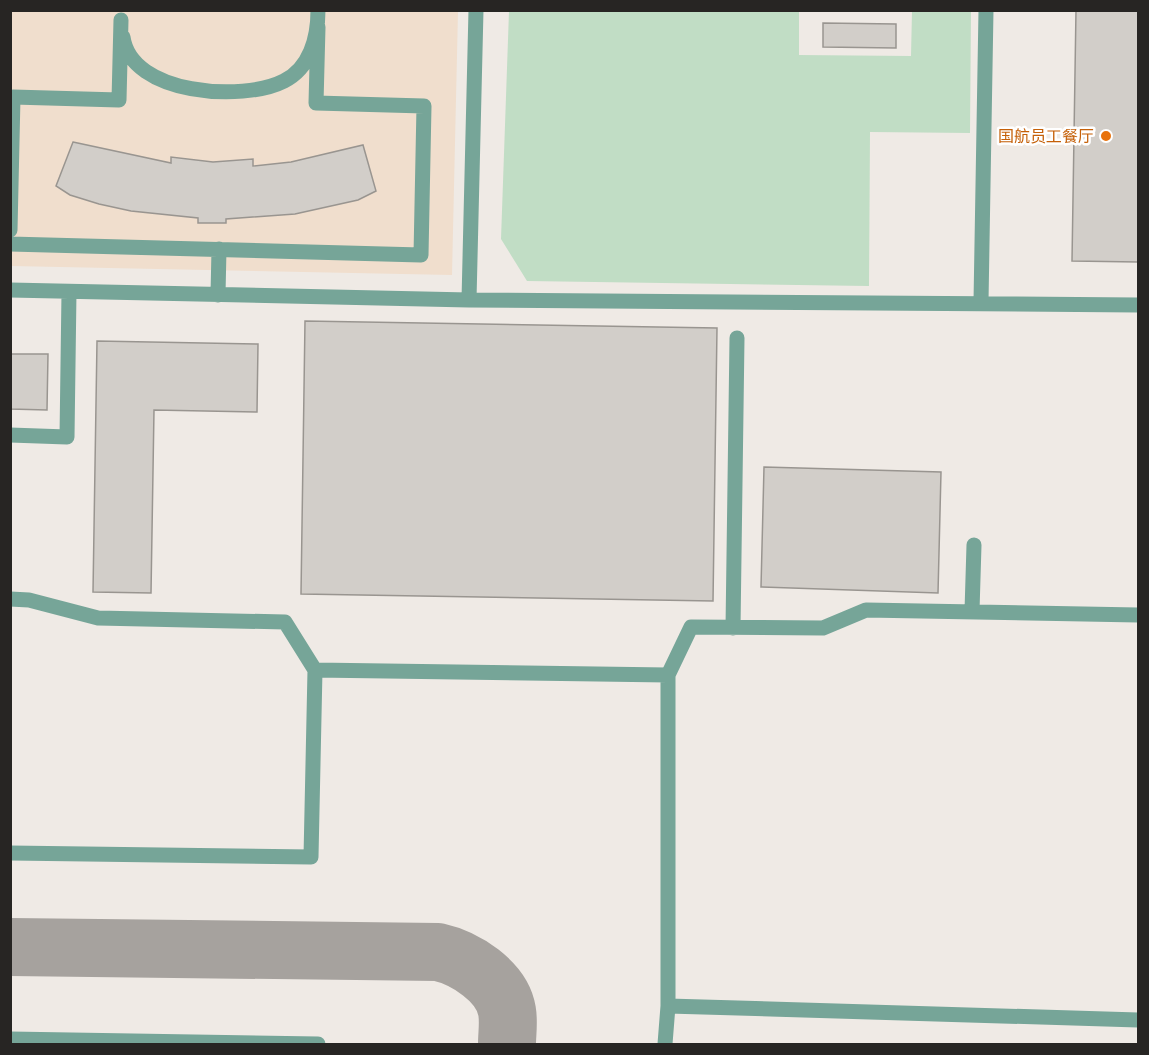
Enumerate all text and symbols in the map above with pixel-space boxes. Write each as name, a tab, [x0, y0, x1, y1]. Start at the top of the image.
place label: 国航员工餐厅	[998, 126, 1094, 145]
marker: 国航员工餐厅	[1099, 129, 1113, 143]

